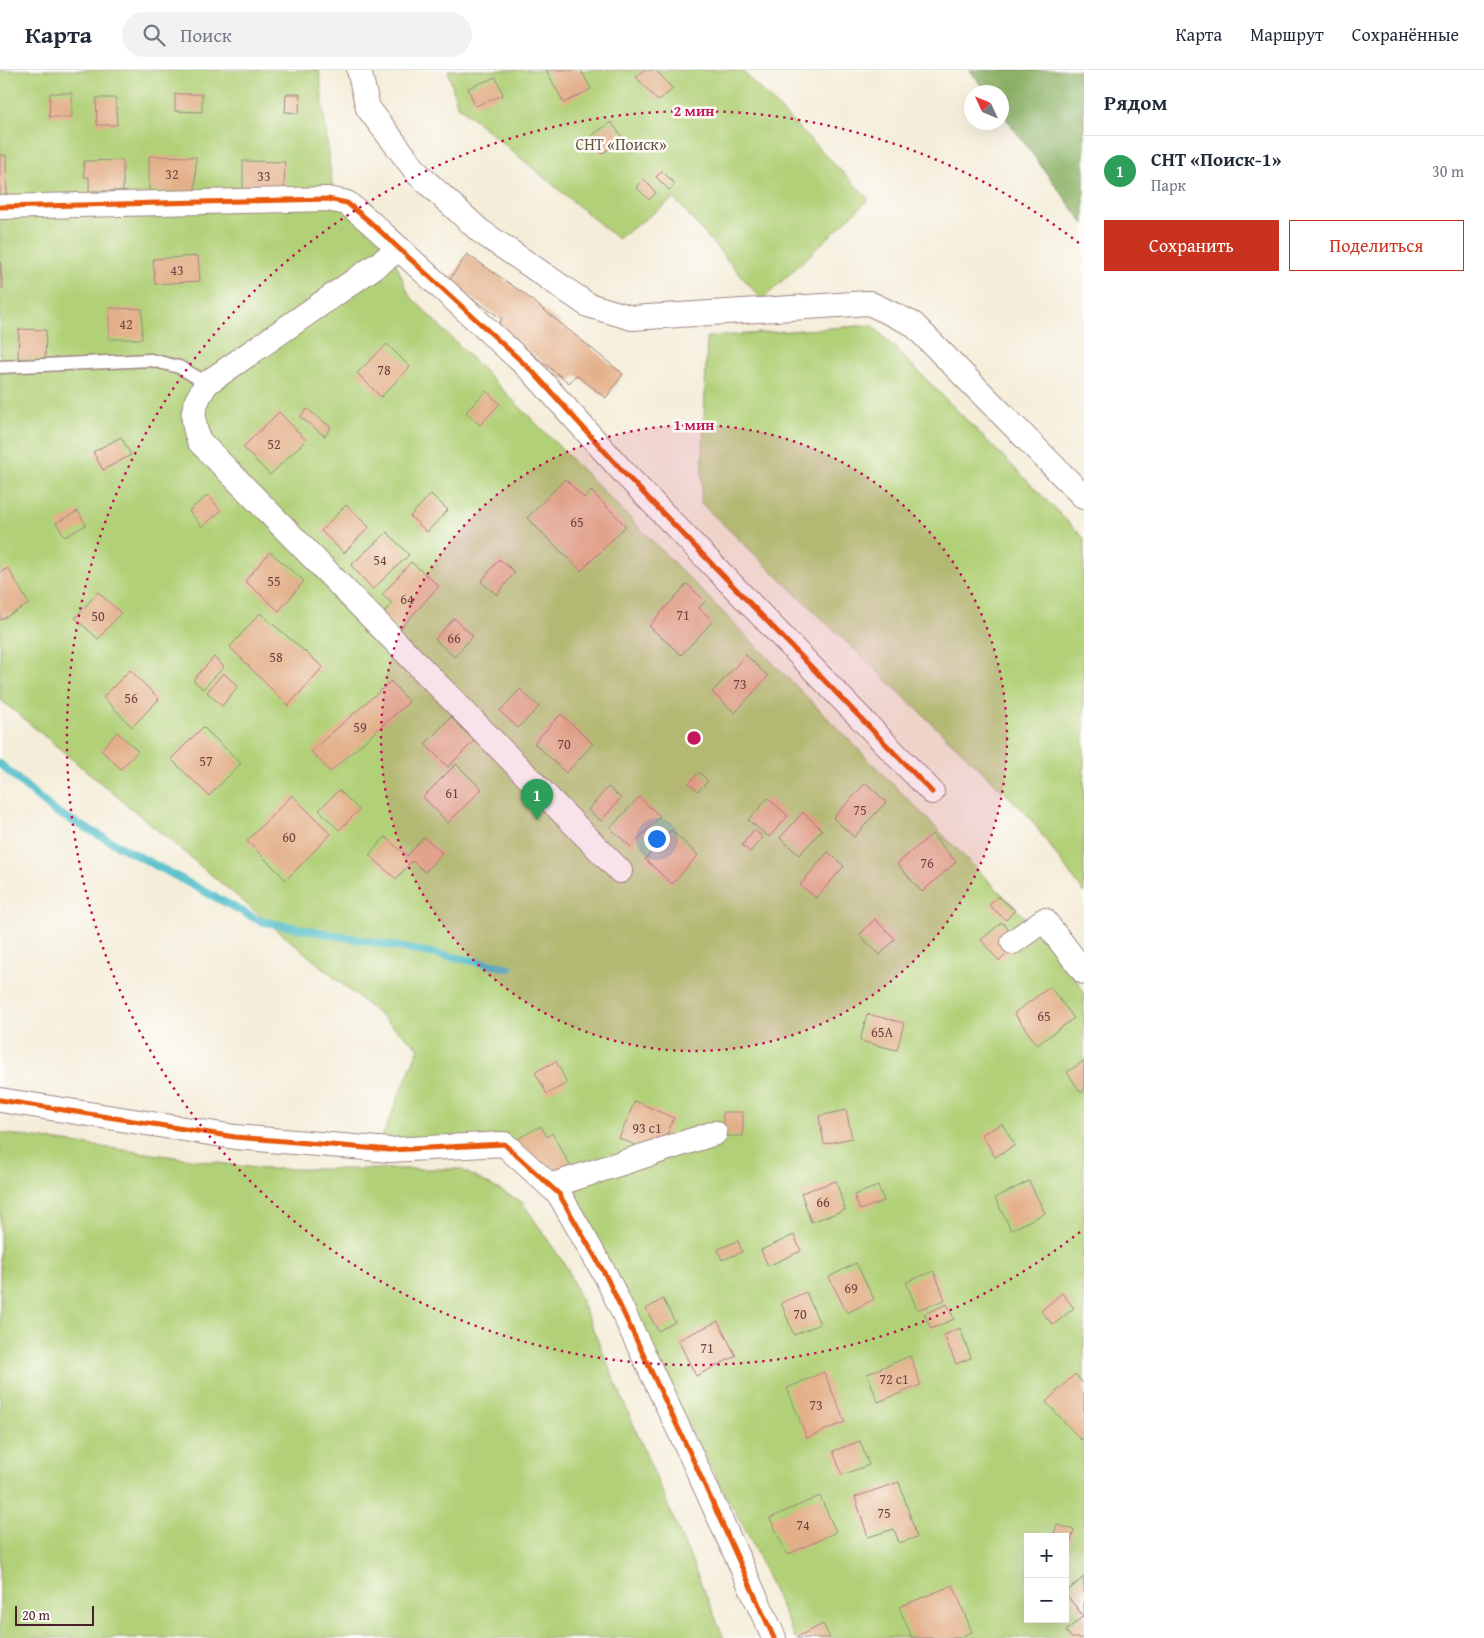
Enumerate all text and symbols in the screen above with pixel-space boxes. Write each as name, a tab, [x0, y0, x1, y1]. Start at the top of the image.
search box	[122, 12, 472, 57]
text: Карта	[25, 17, 92, 52]
icon: search	[140, 21, 168, 49]
text: Поиск	[180, 21, 232, 49]
text: Карта	[1176, 21, 1222, 48]
text: Маршрут	[1250, 21, 1324, 48]
text: Сохранённые	[1352, 21, 1459, 48]
north arrow	[964, 85, 1009, 130]
text: Рядом	[1104, 87, 1167, 118]
text: 2 мин	[674, 100, 715, 121]
park label: СНТ «Поиск»	[575, 132, 667, 156]
text: СНТ «Поиск-1»	[1151, 145, 1281, 173]
text: 1	[1116, 159, 1124, 183]
text: 30 m	[1432, 159, 1464, 183]
house number: 32	[165, 164, 179, 184]
house number: 33	[257, 166, 271, 186]
text: Парк	[1151, 173, 1186, 197]
button: Сохранить	[1104, 220, 1279, 271]
button: Поделиться	[1289, 220, 1464, 271]
house number: 43	[170, 260, 184, 280]
house number: 42	[119, 314, 133, 334]
house number: 78	[377, 360, 391, 380]
text: 1 мин	[674, 414, 715, 435]
house number: 52	[267, 434, 281, 454]
house number: 65	[570, 512, 584, 532]
house number: 54	[373, 550, 387, 570]
house number: 55	[267, 571, 281, 591]
house number: 64	[400, 589, 414, 609]
house number: 71	[676, 605, 690, 625]
house number: 50	[91, 606, 105, 626]
house number: 66	[447, 628, 461, 648]
house number: 58	[269, 647, 283, 667]
house number: 73	[733, 674, 747, 694]
house number: 56	[124, 688, 138, 708]
house number: 59	[353, 717, 367, 737]
centre of rings	[685, 729, 703, 747]
house number: 70	[557, 734, 571, 754]
house number: 57	[199, 751, 213, 771]
pin: 1	[521, 779, 553, 820]
house number: 61	[445, 783, 459, 803]
house number: 75	[853, 800, 867, 820]
your location	[644, 826, 670, 852]
house number: 60	[282, 827, 296, 847]
house number: 76	[920, 853, 934, 873]
house number: 65	[1037, 1006, 1051, 1026]
house number: 65А	[871, 1022, 893, 1042]
house number: 93 с1	[632, 1118, 662, 1138]
house number: 66	[816, 1192, 830, 1212]
house number: 69	[844, 1278, 858, 1298]
house number: 70	[793, 1304, 807, 1324]
house number: 71	[700, 1338, 714, 1358]
house number: 72 с1	[879, 1369, 909, 1389]
house number: 73	[809, 1395, 823, 1415]
house number: 75	[877, 1503, 891, 1523]
house number: 74	[796, 1515, 810, 1535]
map controls	[1024, 1533, 1069, 1623]
button: +	[1024, 1533, 1069, 1578]
button: −	[1024, 1578, 1069, 1623]
scale bar	[15, 1603, 94, 1626]
text: 20 m	[22, 1605, 50, 1625]

